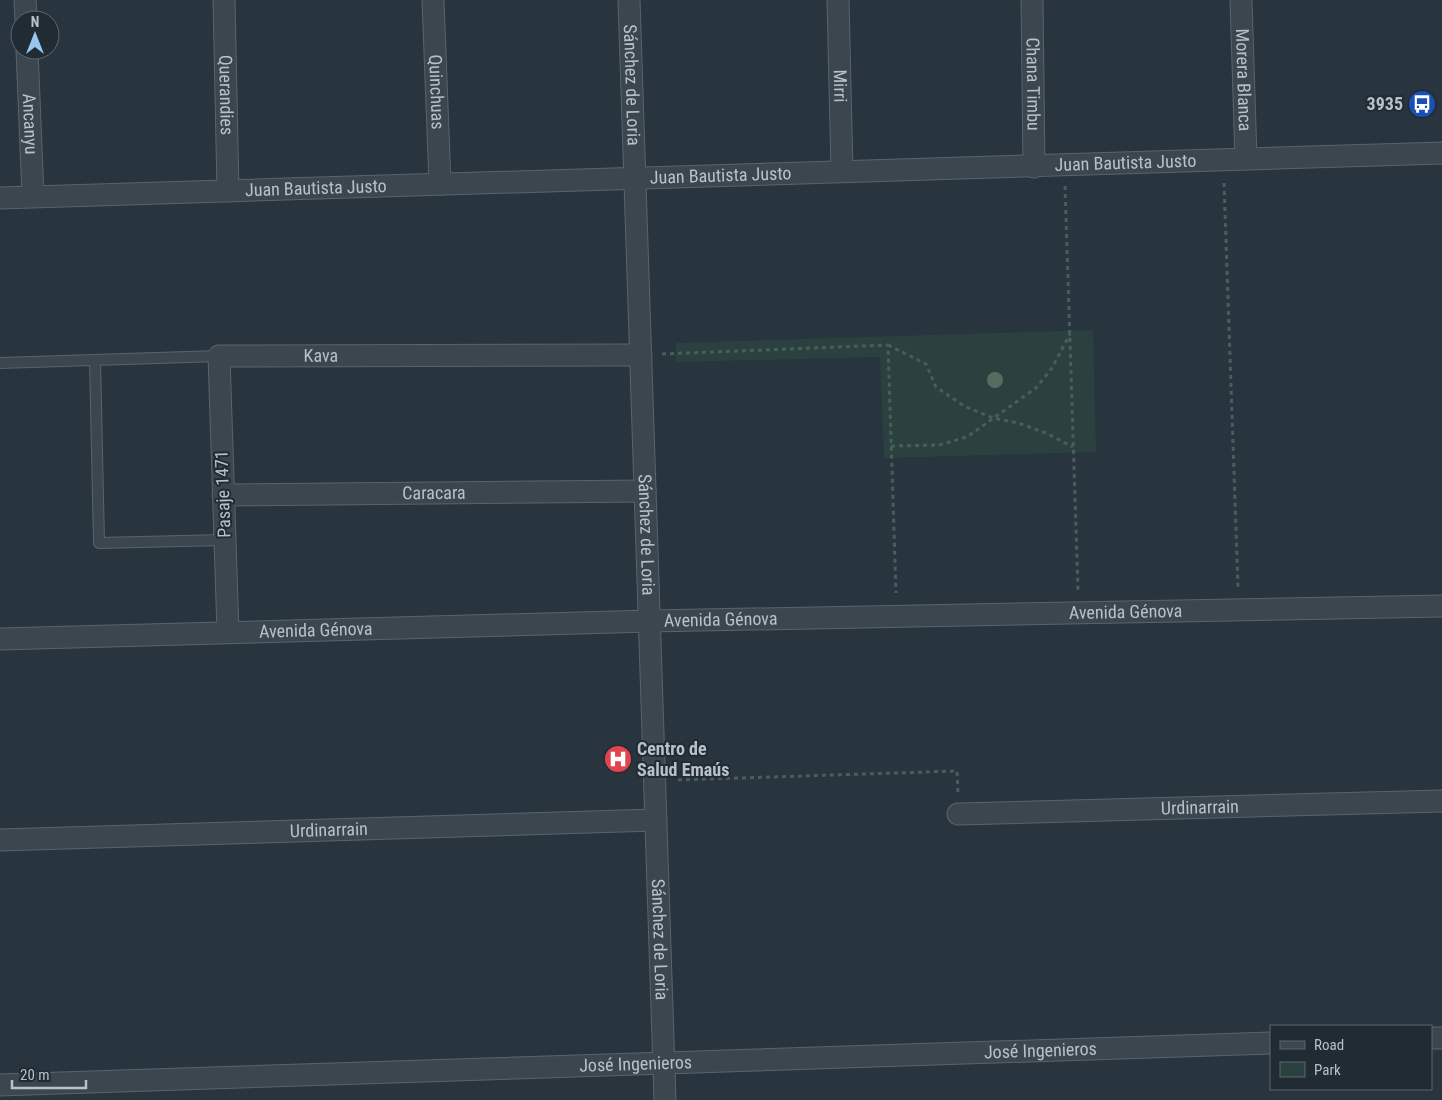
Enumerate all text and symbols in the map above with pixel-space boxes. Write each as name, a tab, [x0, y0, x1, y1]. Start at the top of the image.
north arrow	[10, 10, 60, 60]
text: N	[31, 14, 39, 30]
street label: Sánchez de Loria	[620, 24, 645, 146]
street label: Morera Blanca	[1232, 28, 1256, 132]
street label: Chana Timbu	[1022, 37, 1045, 131]
street label: Quinchuas	[425, 54, 449, 130]
street label: Querandies	[215, 55, 238, 135]
street label: Mirri	[830, 69, 851, 103]
bus stop icon: 3935	[1407, 89, 1437, 119]
street label: Ancanyu	[19, 93, 42, 155]
place label: 3935	[1367, 93, 1403, 114]
street label: Juan Bautista Justo	[1054, 150, 1197, 175]
street label: Juan Bautista Justo	[650, 162, 792, 188]
street label: Juan Bautista Justo	[245, 175, 387, 200]
street label: Kava	[304, 345, 338, 366]
street label: Pasaje 1471	[210, 450, 235, 538]
street label: Sánchez de Loria	[635, 474, 659, 596]
street label: Caracara	[402, 482, 466, 503]
street label: Avenida Génova	[1069, 600, 1183, 623]
street label: Avenida Génova	[664, 608, 778, 631]
street label: Avenida Génova	[259, 618, 373, 642]
place label: Centro de Salud Emaús	[637, 738, 729, 780]
hospital icon: Centro de Salud Emaús	[603, 744, 633, 774]
street label: Urdinarrain	[1161, 795, 1239, 819]
street label: Urdinarrain	[290, 818, 368, 841]
street label: Sánchez de Loria	[648, 878, 673, 1001]
legend	[1270, 1025, 1432, 1090]
text: Road	[1314, 1036, 1344, 1054]
street label: José Ingenieros	[984, 1038, 1097, 1062]
street label: José Ingenieros	[579, 1051, 692, 1076]
scale bar	[12, 1058, 86, 1090]
text: Park	[1314, 1061, 1341, 1079]
text: 20 m	[20, 1066, 50, 1084]

